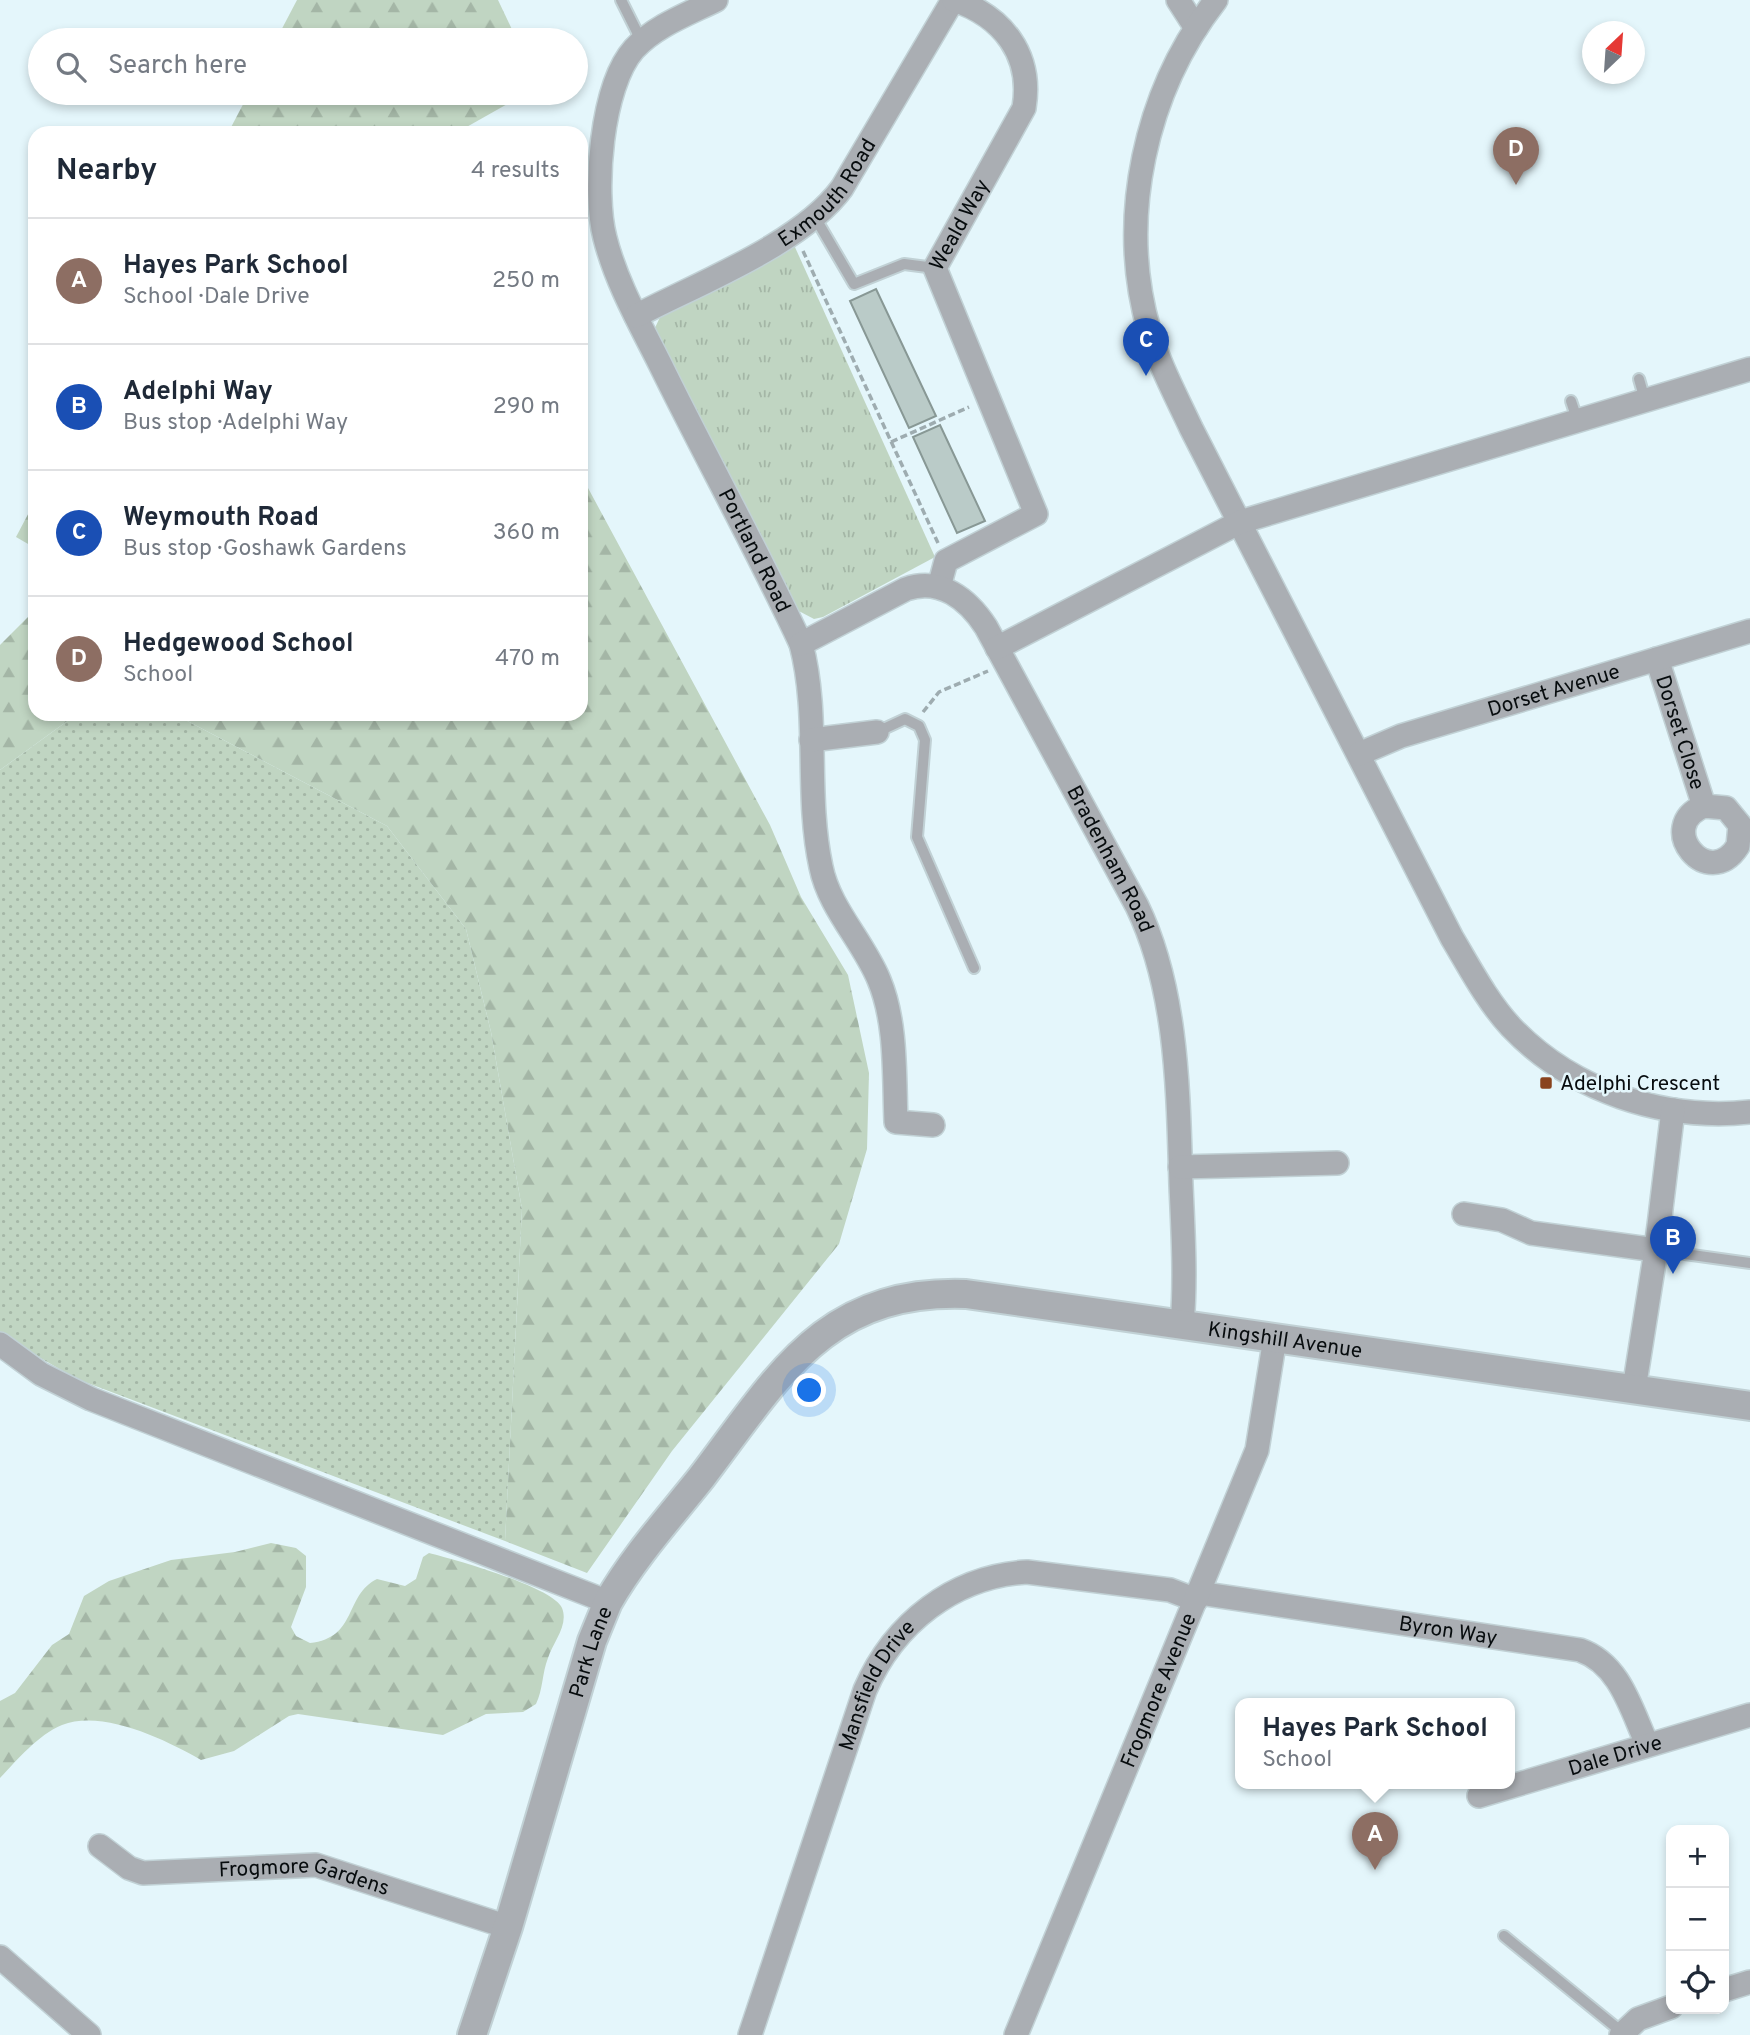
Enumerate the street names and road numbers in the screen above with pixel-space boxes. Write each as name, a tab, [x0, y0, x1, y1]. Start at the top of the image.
street label: Exmouth Road	[773, 134, 883, 254]
street label: Weald Way	[924, 175, 997, 276]
street label: Portland Road	[711, 485, 796, 617]
street label: Dorset Avenue	[1485, 659, 1623, 724]
street label: Dorset Close	[1648, 672, 1710, 794]
street label: Bradenham Road	[1059, 781, 1159, 937]
street label: Kingshill Avenue	[1206, 1317, 1364, 1365]
street label: Park Lane	[564, 1603, 620, 1701]
street label: Frogmore Avenue	[1116, 1609, 1203, 1772]
street label: Byron Way	[1397, 1611, 1499, 1652]
street label: Mansfield Drive	[834, 1615, 922, 1755]
street label: Dale Drive	[1565, 1730, 1666, 1784]
street label: Frogmore Gardens	[218, 1853, 393, 1903]

